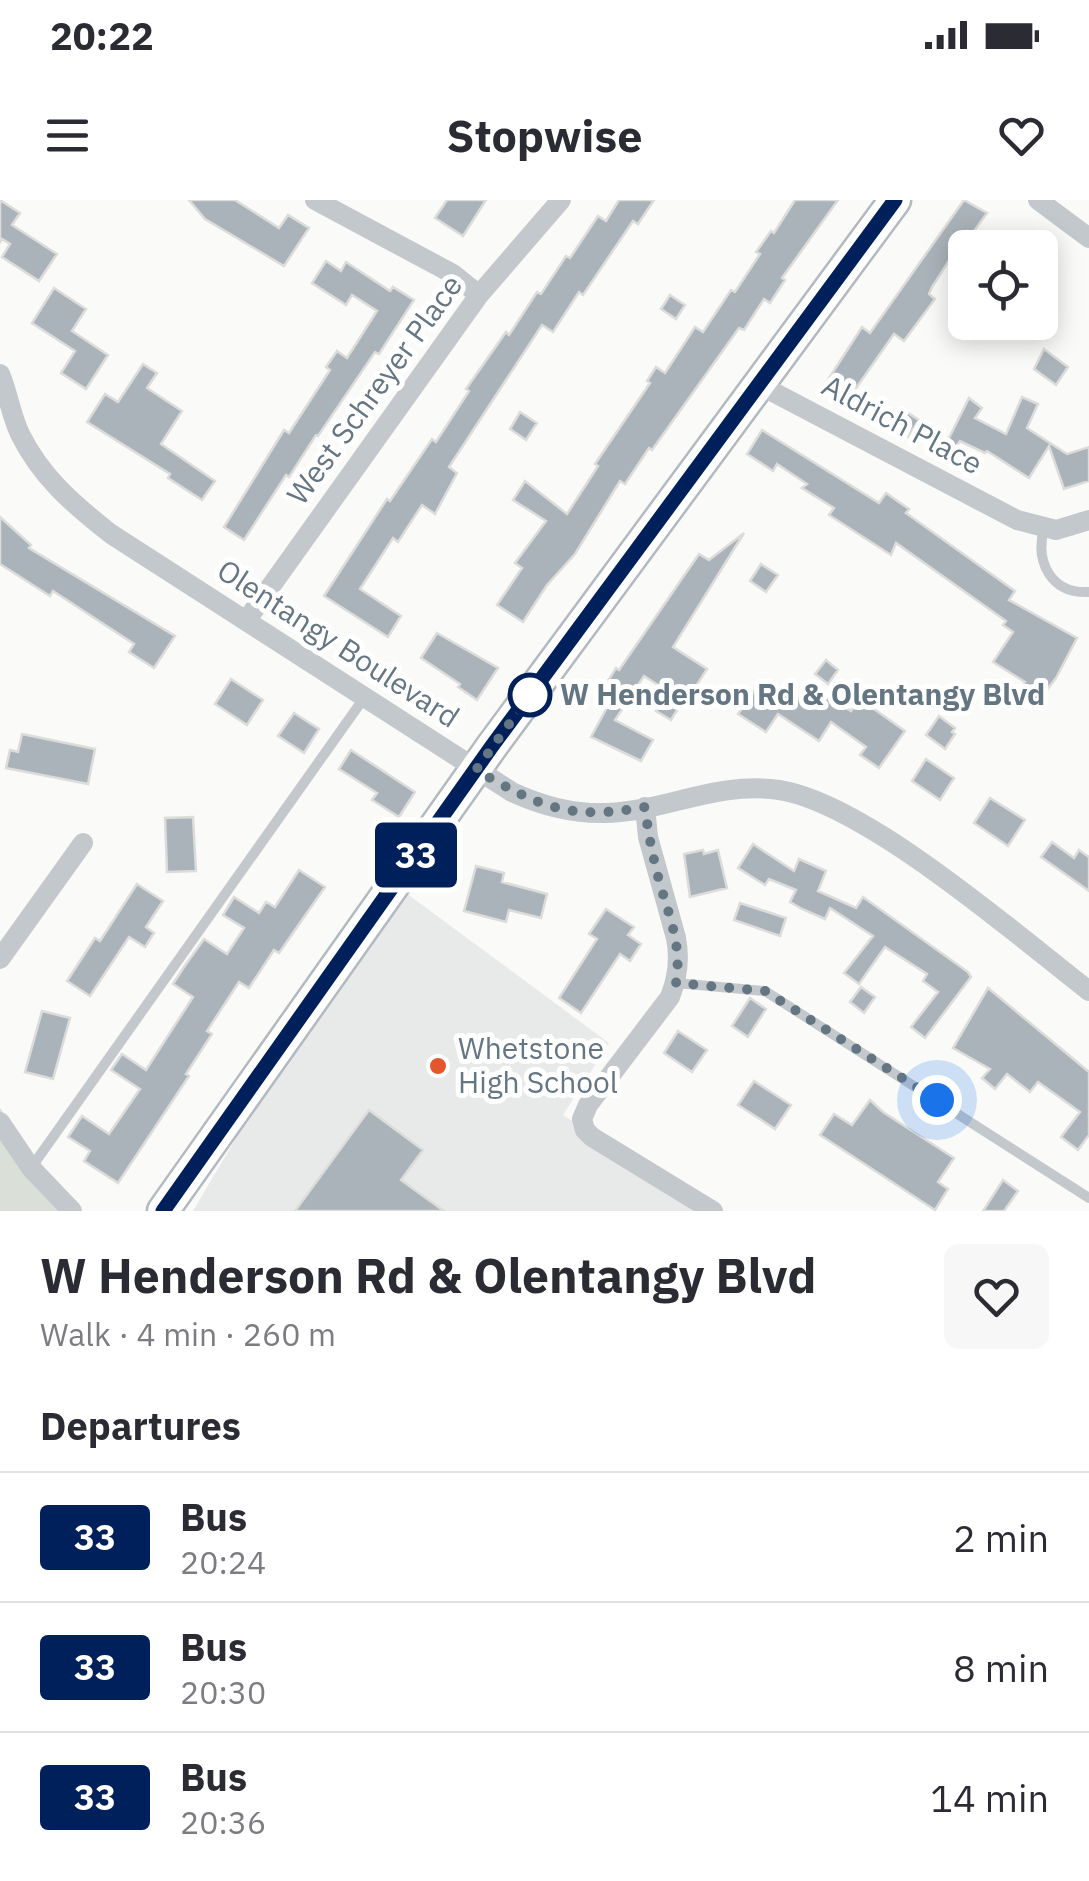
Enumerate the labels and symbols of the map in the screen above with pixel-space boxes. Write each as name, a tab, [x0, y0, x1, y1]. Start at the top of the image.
street label: West Schreyer Place	[277, 267, 470, 512]
street label: Aldrich Place	[816, 365, 990, 482]
street label: Olentangy Boulevard	[210, 550, 467, 736]
marker: W Henderson Rd & Olentangy Blvd	[509, 674, 551, 716]
place label: W Henderson Rd & Olentangy Blvd	[560, 674, 1045, 713]
line badge: 33	[371, 822, 461, 888]
place label: Whetstone High School	[458, 1028, 618, 1101]
marker: Whetstone High School	[427, 1055, 449, 1077]
your location	[912, 1075, 962, 1125]

